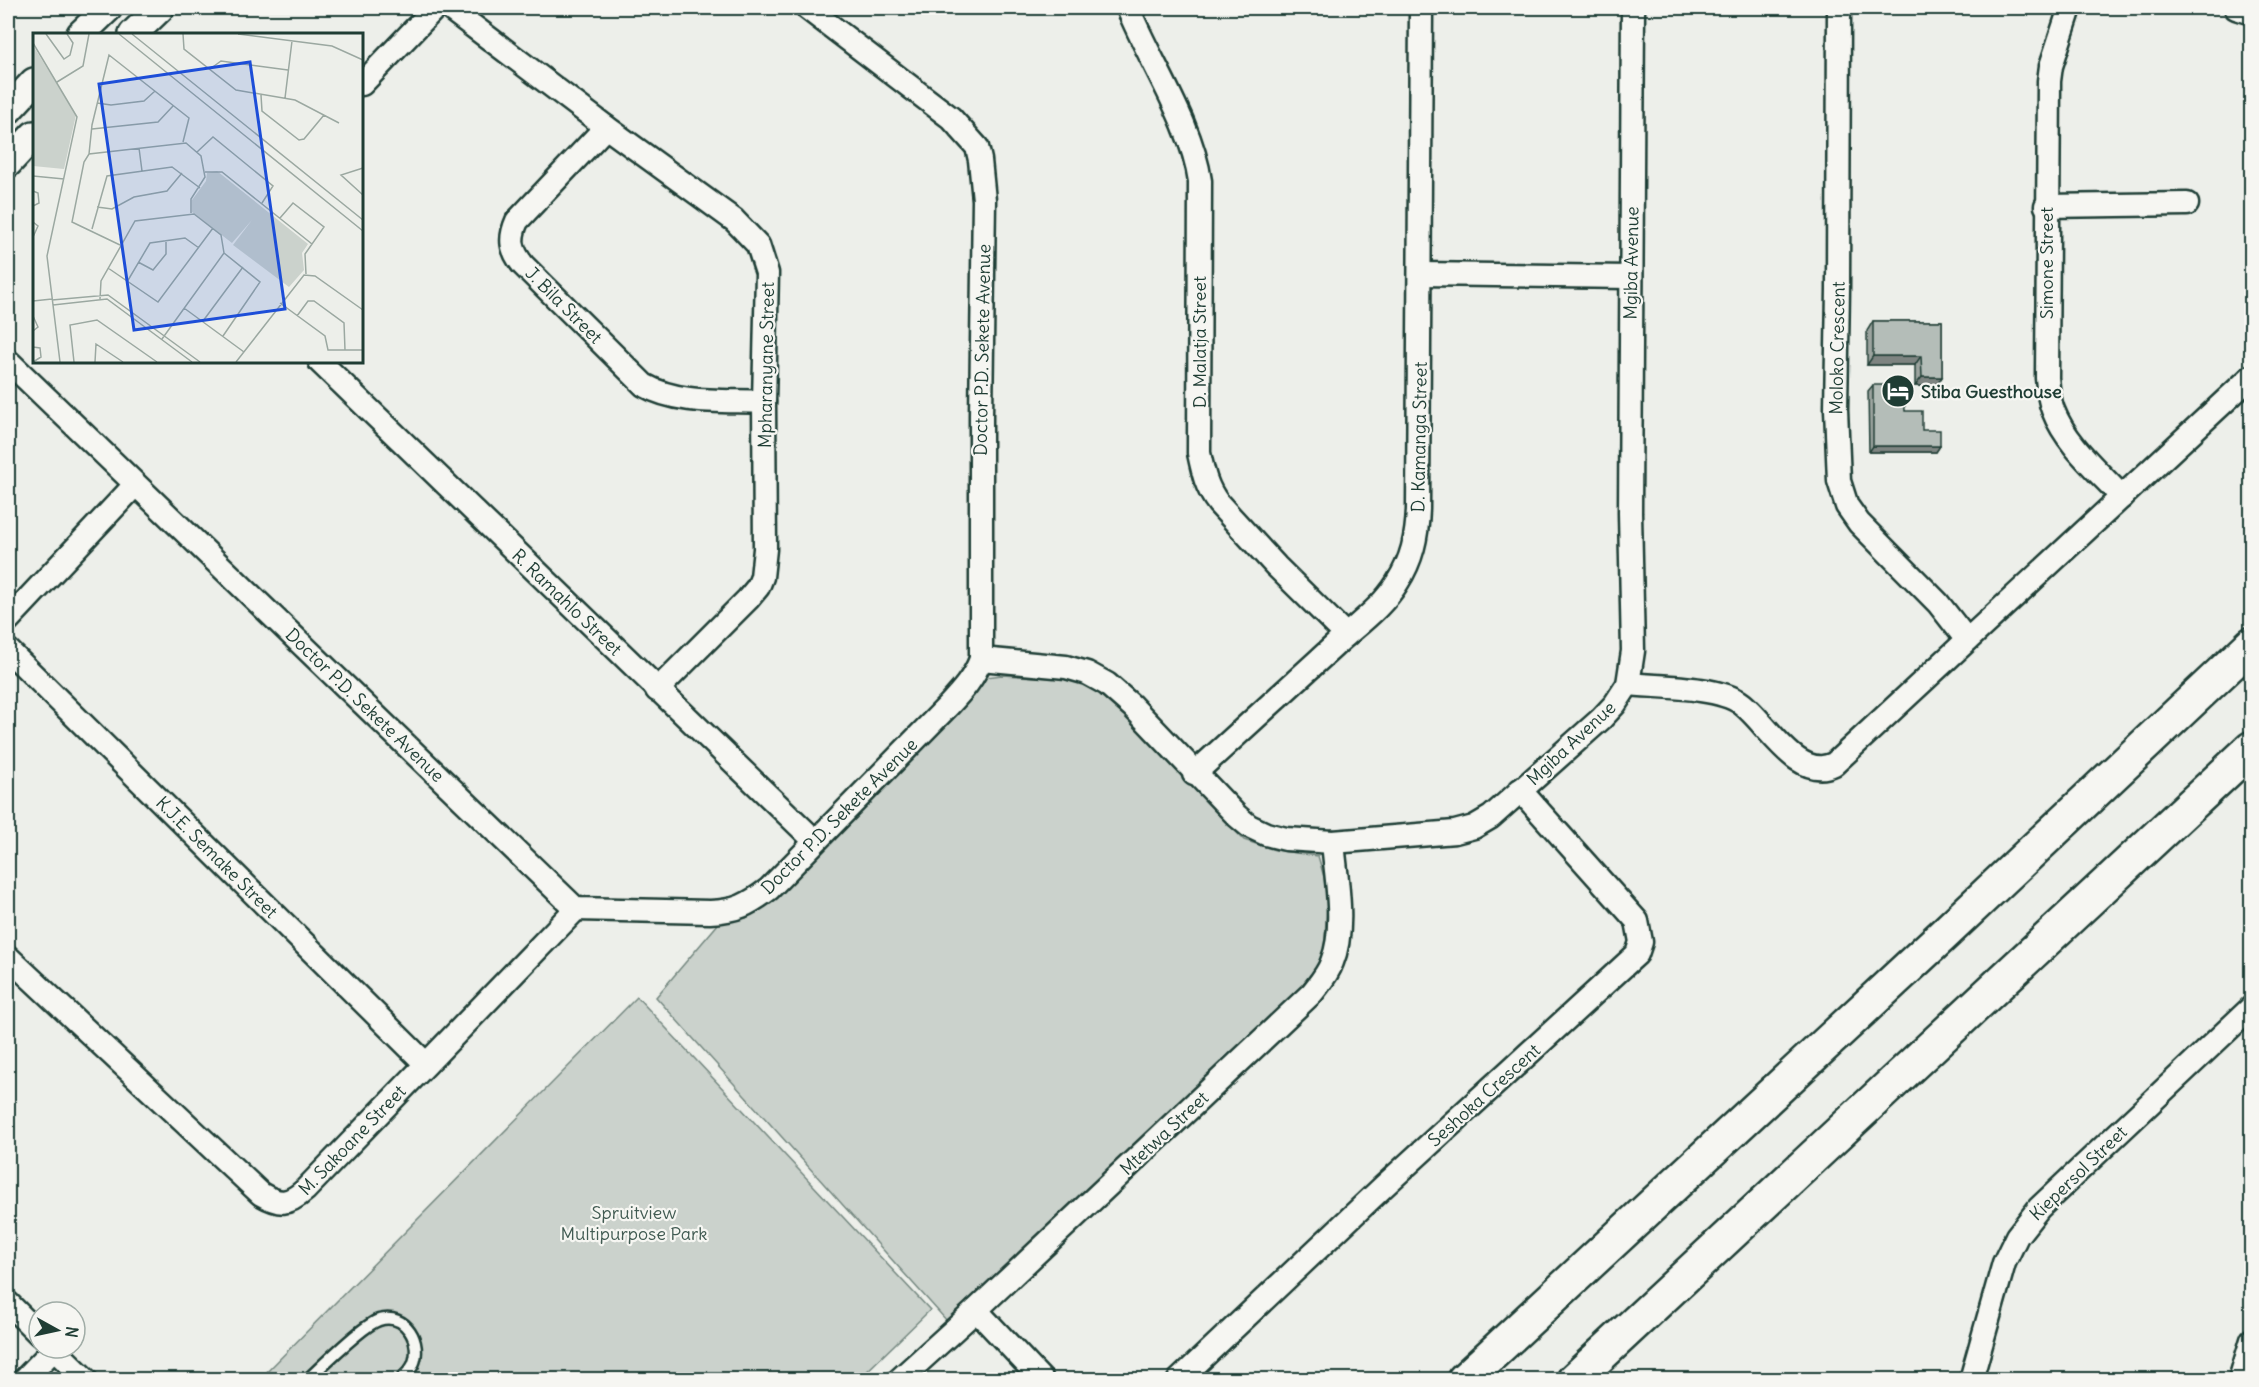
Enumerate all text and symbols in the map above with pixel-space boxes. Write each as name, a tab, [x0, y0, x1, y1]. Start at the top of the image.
inset map	[33, 33, 363, 363]
street label: Mgiba Avenue	[1619, 206, 1643, 320]
street label: Simone Street	[2035, 207, 2058, 319]
street label: Doctor P.D. Sekete Avenue	[969, 244, 995, 456]
street label: J. Bila Street	[521, 262, 607, 348]
street label: D. Malatja Street	[1188, 276, 1211, 408]
street label: Moloko Crescent	[1824, 281, 1850, 415]
street label: Mpharanyane Street	[753, 282, 779, 448]
street label: D. Kamanga Street	[1406, 361, 1432, 513]
hotel icon: Stiba Guesthouse	[1880, 373, 1916, 409]
place label: Stiba Guesthouse	[1921, 380, 2062, 403]
street label: R. Ramahlo Street	[507, 544, 627, 660]
street label: Doctor P.D. Sekete Avenue	[281, 623, 449, 787]
street label: Mgiba Avenue	[1522, 696, 1620, 790]
street label: Doctor P.D. Sekete Avenue	[756, 733, 922, 899]
street label: K.J.E. Semake Street	[151, 791, 283, 923]
street label: Seshoka Crescent	[1423, 1039, 1545, 1151]
street label: M. Sakoane Street	[293, 1080, 411, 1200]
street label: Mtetwa Street	[1115, 1086, 1213, 1180]
street label: Kiepersol Street	[2024, 1121, 2132, 1225]
park label: Spruitview Multipurpose Park	[561, 1201, 708, 1245]
north arrow	[27, 1300, 87, 1360]
text: N	[61, 1325, 83, 1339]

